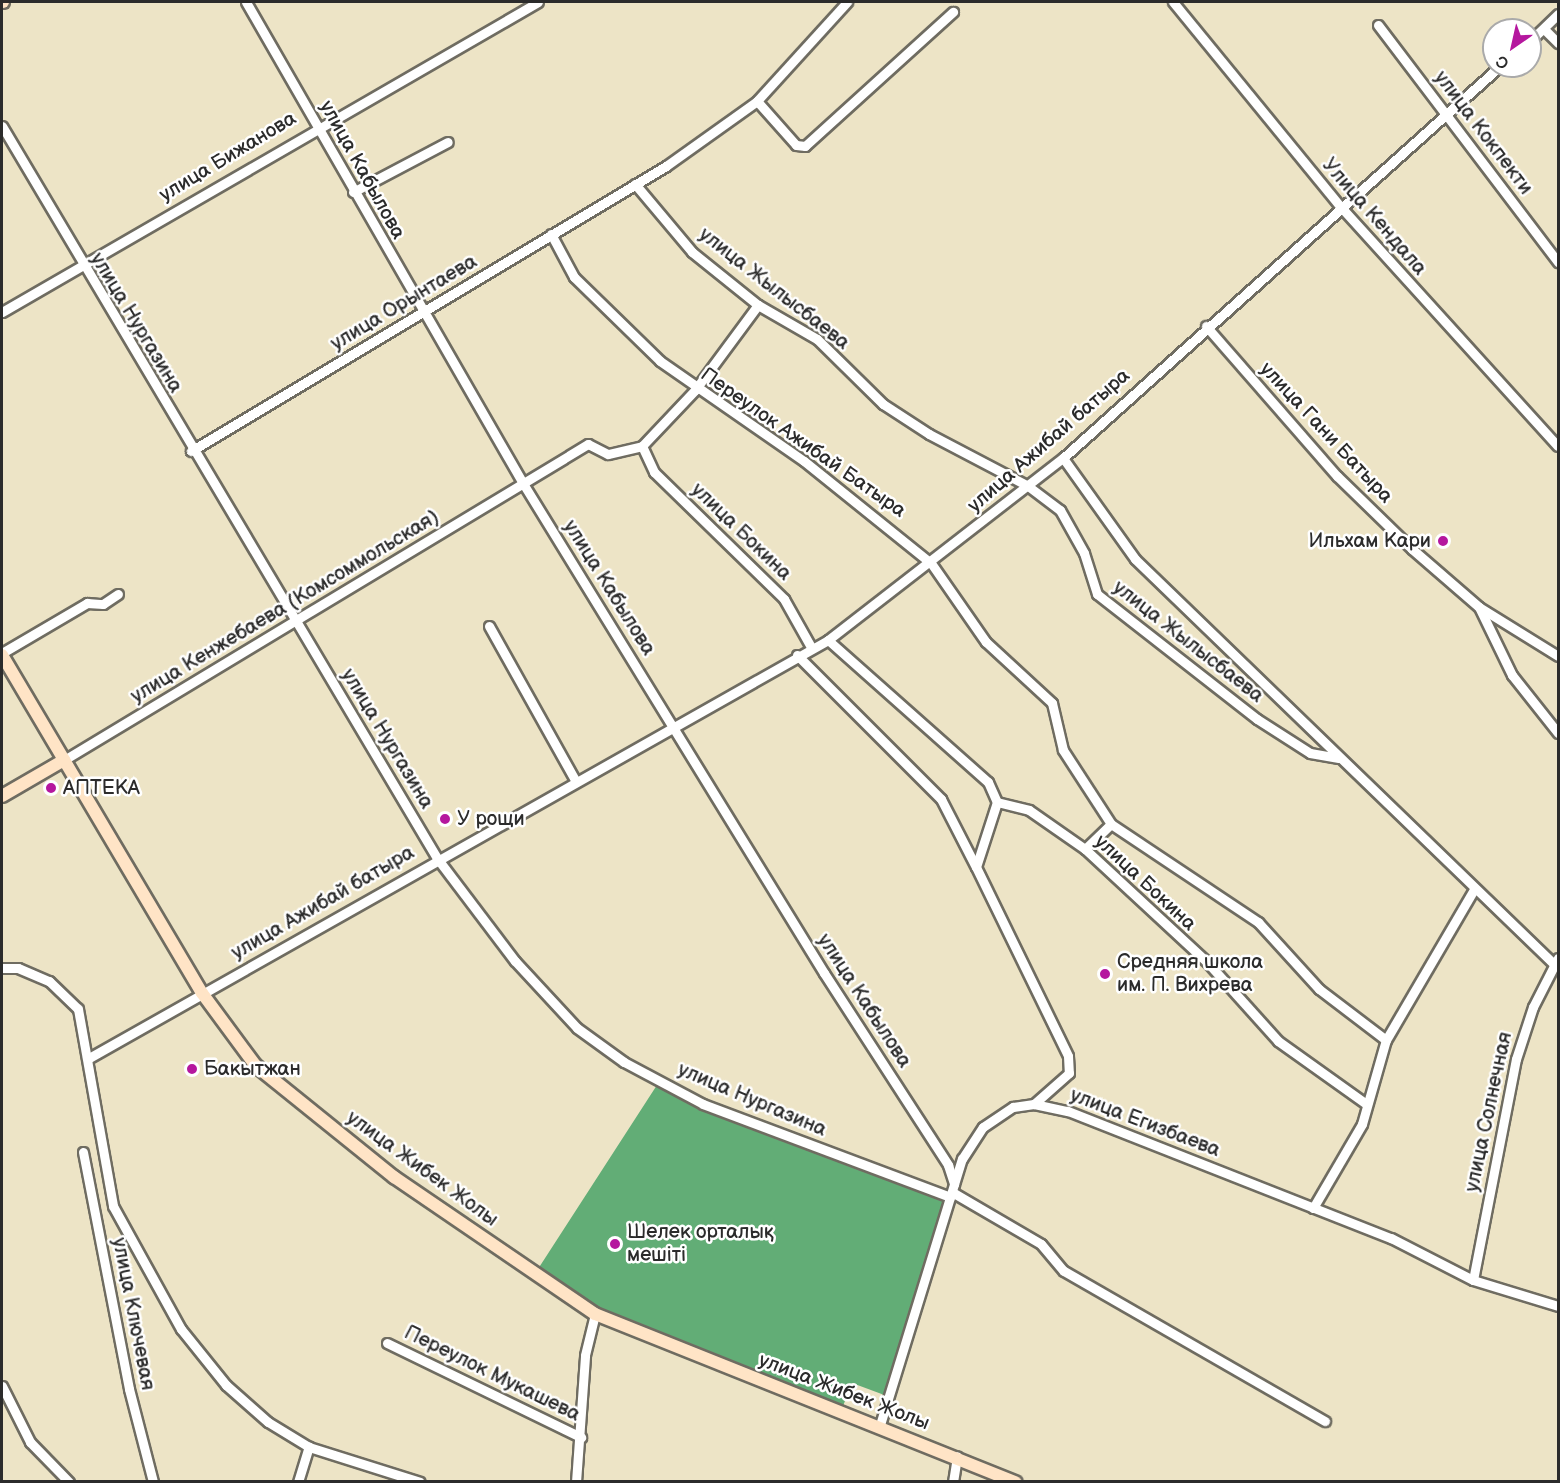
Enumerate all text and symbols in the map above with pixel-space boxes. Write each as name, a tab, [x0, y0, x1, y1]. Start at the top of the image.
north arrow	[1482, 18, 1542, 78]
text: С	[1493, 51, 1513, 73]
street label: улица Кокпекти	[1429, 66, 1537, 200]
street label: улица Кабылова	[314, 96, 410, 244]
street label: улица Бижанова	[155, 107, 301, 207]
street label: Улица Кендала	[1317, 154, 1431, 280]
street label: улица Жылысбаева	[694, 223, 854, 355]
street label: улица Нургазина	[85, 249, 187, 397]
street label: улица Орынтаева	[327, 250, 481, 356]
street label: улица Гани Батыра	[1255, 358, 1397, 508]
street label: Переулок Ажибай Батыра	[696, 363, 910, 523]
street label: улица Ажибай батыра	[963, 364, 1135, 518]
street label: улица Бокина	[686, 478, 796, 586]
street label: улица Кенжебаева (Комсоммольская)	[127, 505, 443, 709]
street label: улица Кабылова	[558, 516, 660, 660]
place label: Ильхам Кари	[1309, 529, 1431, 553]
marker: Ильхам Кари	[1436, 534, 1450, 548]
street label: улица Жылысбаева	[1108, 576, 1268, 708]
street label: улица Нургазина	[336, 665, 438, 813]
place label: АПТЕКА	[63, 776, 140, 800]
marker: АПТЕКА	[44, 781, 58, 795]
place label: У рощи	[457, 807, 525, 831]
marker: У рощи	[438, 812, 452, 826]
street label: улица Бокина	[1089, 830, 1201, 936]
street label: улица Ажибай батыра	[227, 841, 419, 965]
street label: улица Кабылова	[812, 930, 916, 1072]
place label: Средняя школа им. П. Вихрева	[1117, 951, 1263, 998]
marker: Средняя школа им. П. Вихрева	[1098, 967, 1112, 981]
street label: улица Солнечная	[1460, 1030, 1518, 1194]
place label: Бакытжан	[204, 1057, 301, 1081]
street label: улица Нургазина	[674, 1058, 830, 1142]
marker: Бакытжан	[185, 1062, 199, 1076]
street label: улица Егизбаева	[1067, 1083, 1223, 1163]
street label: улица Жибек Жолы	[342, 1106, 502, 1232]
place label: Шелек орталық мешіті	[627, 1220, 774, 1267]
street label: улица Ключевая	[106, 1236, 160, 1392]
marker: Шелек орталық мешіті	[608, 1237, 622, 1251]
street label: Переулок Мукашева	[400, 1321, 584, 1427]
street label: улица Жибек Жолы	[755, 1348, 933, 1436]

